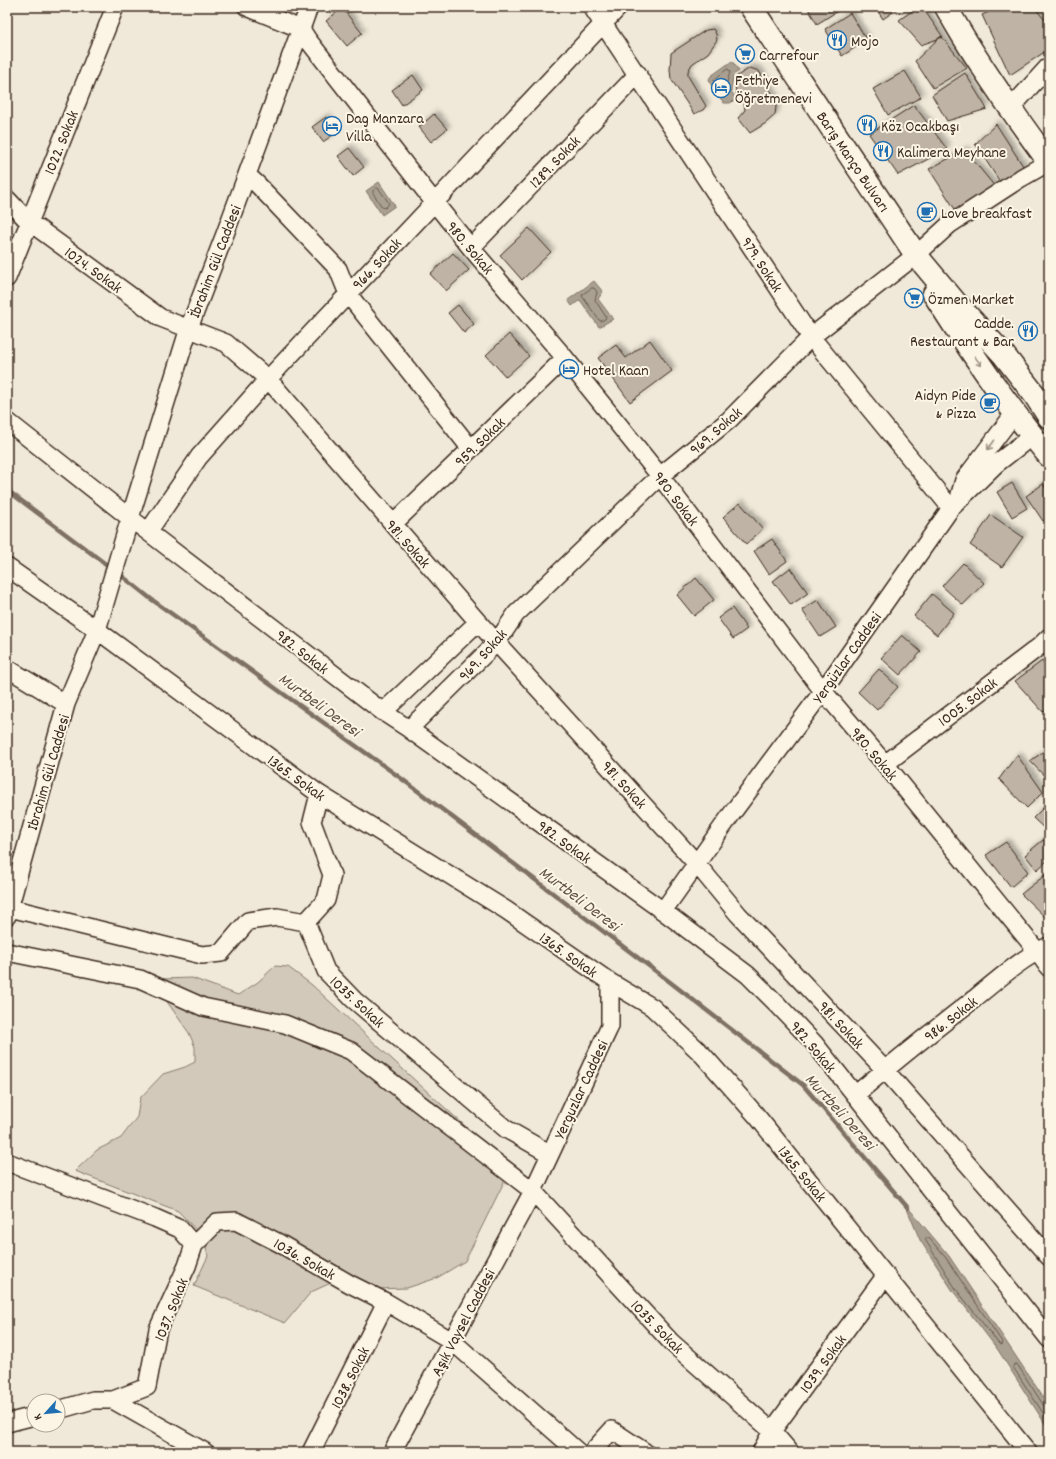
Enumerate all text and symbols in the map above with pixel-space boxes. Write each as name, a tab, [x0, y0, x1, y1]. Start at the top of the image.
restaurant icon: Mojo	[826, 29, 848, 51]
place label: Mojo	[851, 31, 879, 54]
supermarket icon: Carrefour	[734, 43, 756, 65]
place label: Carrefour	[759, 45, 819, 68]
place label: Fethiye Öğretmenevi	[735, 70, 812, 111]
hotel icon: Fethiye Öğretmenevi	[710, 77, 732, 99]
street label: 1022. Sokak	[39, 107, 86, 178]
street label: Barış Manço Bulvarı	[810, 107, 894, 218]
place label: Dag Manzara Villa	[346, 108, 424, 149]
restaurant icon: Köz Ocakbaşı	[856, 114, 878, 136]
hotel icon: Dag Manzara Villa	[321, 115, 343, 137]
place label: Köz Ocakbaşı	[881, 116, 959, 139]
street label: 1289. Sokak	[525, 131, 587, 194]
restaurant icon: Kalimera Meyhane	[872, 140, 894, 162]
place label: Kalimera Meyhane	[897, 142, 1006, 165]
cafe icon: Love breakfast	[916, 201, 938, 223]
street label: İbrahim Gül Caddesi	[184, 202, 248, 322]
place label: Love breakfast	[941, 203, 1032, 226]
street label: 980. Sokak	[440, 217, 498, 280]
street label: 966. Sokak	[348, 233, 408, 296]
street label: 979. Sokak	[734, 233, 787, 298]
street label: 1024. Sokak	[59, 242, 126, 300]
supermarket icon: Özmen Market	[903, 287, 925, 309]
place label: Özmen Market	[928, 289, 1014, 312]
place label: Cadde. Restaurant & Bar	[910, 313, 1014, 354]
restaurant icon: Cadde. Restaurant & Bar	[1017, 320, 1039, 342]
one-way arrow	[974, 355, 982, 366]
hotel icon: Hotel Kaan	[558, 358, 580, 380]
place label: Hotel Kaan	[583, 360, 649, 383]
place label: Aidyn Pide & Pizza	[915, 385, 976, 426]
cafe icon: Aidyn Pide & Pizza	[979, 392, 1001, 414]
street label: 969. Sokak	[685, 402, 748, 461]
street label: 959. Sokak	[450, 413, 511, 473]
one-way arrow	[987, 439, 995, 450]
street label: 980. Sokak	[647, 467, 703, 532]
street label: 981. Sokak	[379, 515, 435, 574]
street label: Yergüzlar Caddesi	[808, 608, 888, 709]
street label: 969. Sokak	[454, 624, 514, 687]
street label: 982. Sokak	[270, 625, 333, 681]
water label: Murtbeli Deresi	[272, 668, 366, 746]
street label: 1005. Sokak	[934, 673, 1003, 733]
street label: Ibrahim Gül Caddesi	[22, 712, 77, 833]
street label: 980. Sokak	[844, 723, 902, 786]
street label: 1365. Sokak	[262, 750, 329, 808]
street label: 981. Sokak	[595, 756, 651, 815]
street label: 982. Sokak	[532, 816, 595, 871]
water label: Murtbeli Deresi	[533, 862, 626, 941]
street label: 1365. Sokak	[534, 927, 602, 985]
street label: 1035. Sokak	[324, 971, 389, 1034]
street label: 986. Sokak	[920, 992, 983, 1048]
street label: 981. Sokak	[812, 997, 868, 1055]
street label: 982. Sokak	[783, 1017, 841, 1079]
street label: Yerguzlar Caddesi	[549, 1037, 615, 1143]
water label: Murtbeli Deresi	[798, 1069, 882, 1159]
street label: 1365. Sokak	[771, 1141, 831, 1208]
street label: 1036. Sokak	[268, 1233, 339, 1287]
street label: Aşık Vaysel Caddesi	[426, 1265, 502, 1381]
street label: 1037. Sokak	[149, 1275, 195, 1345]
street label: 1035. Sokak	[624, 1295, 688, 1360]
street label: 1039. Sokak	[795, 1330, 853, 1399]
street label: 1038. Sokak	[326, 1343, 377, 1413]
north arrow	[26, 1393, 66, 1433]
text: K	[31, 1411, 47, 1423]

